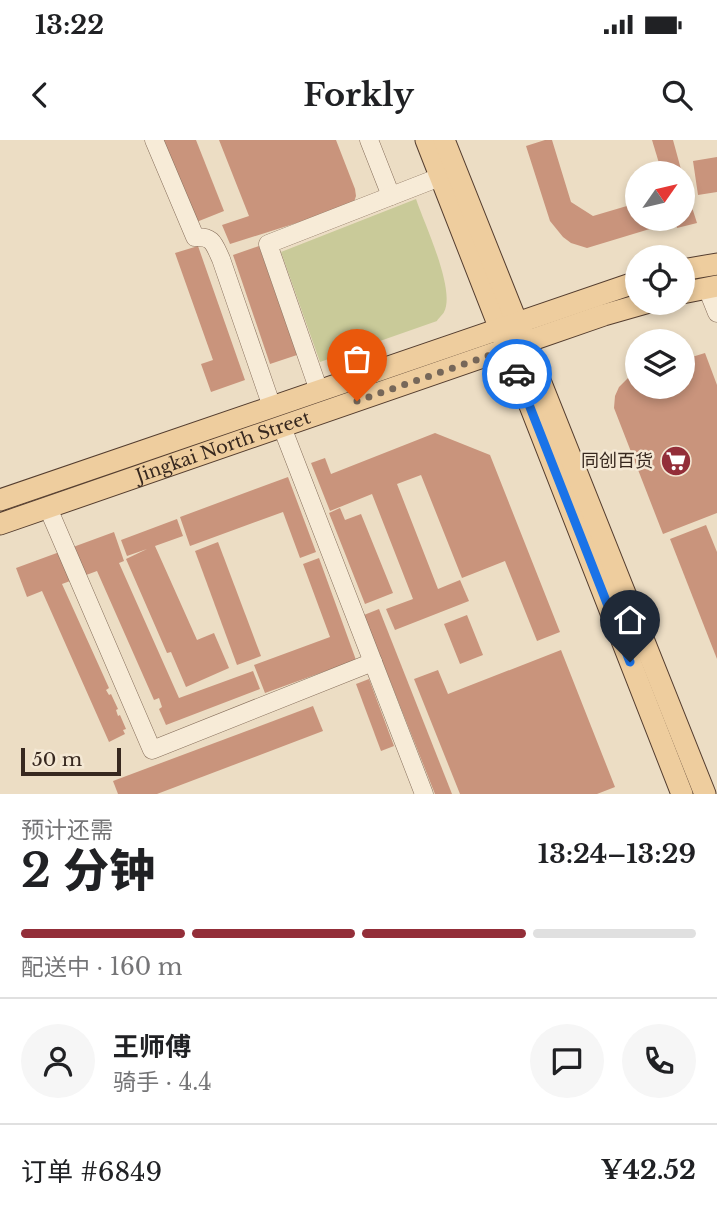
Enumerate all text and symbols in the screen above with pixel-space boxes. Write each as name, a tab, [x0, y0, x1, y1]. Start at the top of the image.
text: 13:22	[35, 9, 104, 41]
text: Forkly	[303, 75, 414, 115]
icon: back	[21, 76, 59, 114]
icon: search	[658, 76, 696, 114]
north arrow	[625, 161, 695, 231]
map controls	[625, 161, 695, 399]
button: locate	[625, 245, 695, 315]
pin	[327, 329, 387, 401]
button: layers	[625, 329, 695, 399]
courier	[482, 339, 552, 409]
icon: bag	[338, 340, 376, 378]
icon: car	[498, 355, 536, 393]
street label: Jingkai North Street	[131, 406, 313, 488]
supermarket icon: 同创百货	[659, 444, 693, 478]
place label: 同创百货	[581, 450, 653, 472]
pin	[600, 590, 660, 662]
icon: home	[611, 601, 649, 639]
scale bar	[21, 745, 121, 777]
text: 50 m	[32, 748, 82, 771]
text: 预计还需	[21, 816, 113, 844]
text: 13:24–13:29	[538, 838, 696, 870]
text: 2 分钟	[21, 842, 155, 899]
text: 配送中 · 160 m	[21, 953, 183, 981]
button: person	[21, 1024, 95, 1098]
button: chat	[530, 1024, 604, 1098]
button: phone	[622, 1024, 696, 1098]
text: 王师傅	[113, 1031, 191, 1063]
text: 骑手 · 4.4	[113, 1068, 212, 1096]
text: ¥42.52	[601, 1154, 696, 1186]
text: 订单 #6849	[21, 1156, 162, 1188]

